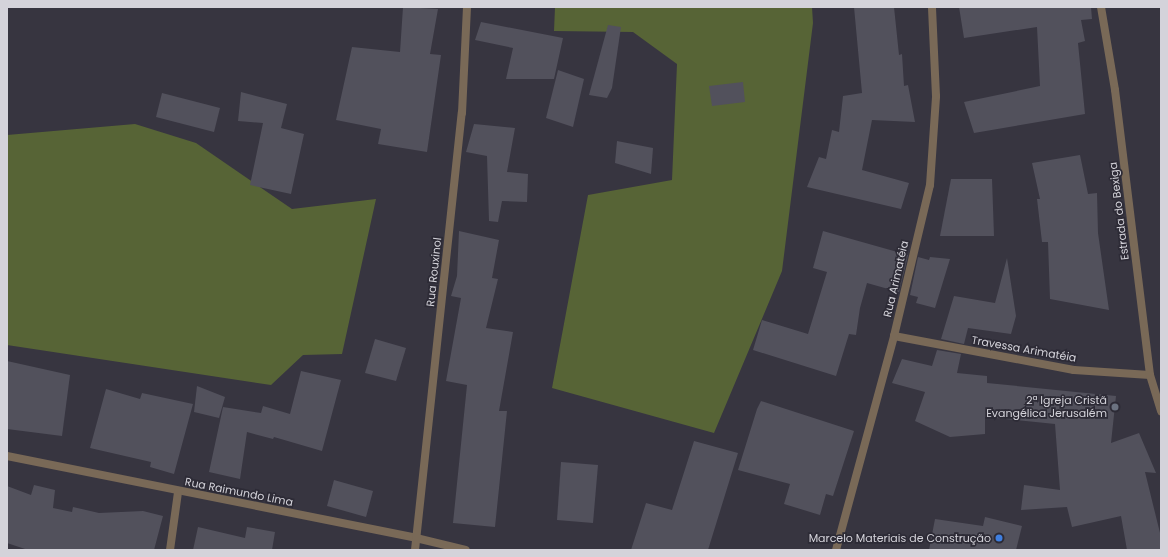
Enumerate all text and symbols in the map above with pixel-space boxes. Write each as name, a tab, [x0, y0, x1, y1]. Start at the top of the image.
street label: Estrada do Bexiga	[1106, 161, 1132, 261]
street label: Rua Rouxinol	[424, 237, 444, 307]
street label: Rua Arimatéia	[881, 239, 911, 319]
street label: Travessa Arimatéia	[971, 333, 1077, 365]
place label: 2ª Igreja Cristã Evangélica Jerusalém	[986, 394, 1107, 420]
marker: 2ª Igreja Cristã Evangélica Jerusalém	[1110, 402, 1120, 412]
street label: Rua Raimundo Lima	[184, 475, 294, 509]
place label: Marcelo Materiais de Construção	[809, 531, 991, 545]
marker: Marcelo Materiais de Construção	[994, 533, 1004, 543]

